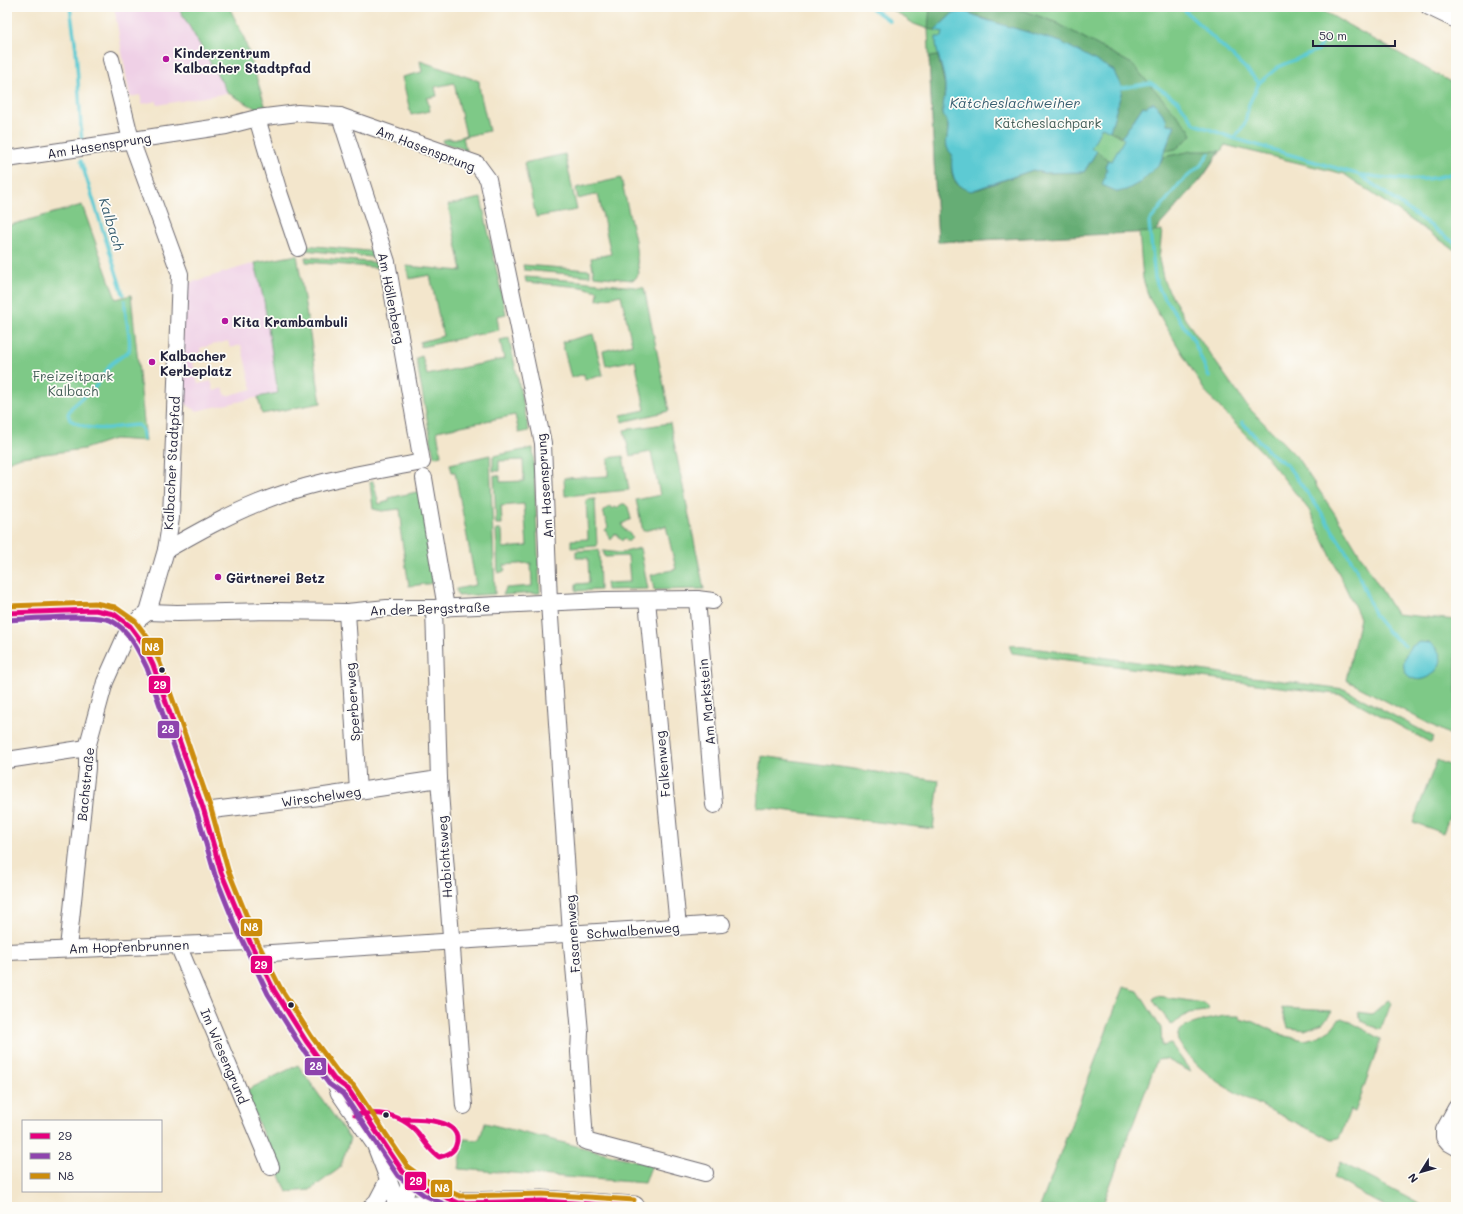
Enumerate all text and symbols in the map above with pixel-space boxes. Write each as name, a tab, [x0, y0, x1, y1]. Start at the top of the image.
scale bar	[1313, 22, 1395, 48]
text: 50 m	[1319, 27, 1347, 43]
place label: Kinderzentrum Kalbacher Stadtpfad	[174, 44, 311, 76]
marker: Kinderzentrum Kalbacher Stadtpfad	[161, 54, 171, 64]
water label: Kätcheslachweiher	[950, 93, 1080, 112]
park label: Kätcheslachpark	[995, 114, 1102, 131]
street label: Am Hasensprung	[374, 121, 478, 175]
street label: Am Hasensprung	[46, 128, 152, 162]
water label: Kalbach	[95, 195, 129, 253]
street label: Am Höllenberg	[375, 251, 409, 345]
place label: Kita Krambambuli	[233, 313, 348, 330]
marker: Kita Krambambuli	[220, 316, 230, 326]
place label: Kalbacher Kerbeplatz	[160, 347, 232, 379]
marker: Kalbacher Kerbeplatz	[147, 357, 157, 367]
park label: Freizeitpark Kalbach	[33, 367, 113, 399]
street label: Kalbacher Stadtpfad	[159, 396, 183, 530]
street label: Am Hasensprung	[532, 433, 556, 539]
place label: Gärtnerei Betz	[226, 569, 325, 586]
marker: Gärtnerei Betz	[213, 572, 223, 582]
street label: An der Bergstraße	[369, 597, 491, 619]
line badge: N8	[141, 637, 164, 656]
text: N8	[144, 639, 160, 654]
street label: Am Markstein	[694, 658, 718, 746]
street label: Sperberweg	[341, 662, 363, 742]
unlabelled marker	[157, 665, 167, 675]
line badge: 29	[148, 675, 171, 694]
text: 29	[154, 677, 167, 692]
line badge: 28	[157, 720, 180, 739]
text: 28	[162, 721, 175, 736]
street label: Falkenweg	[651, 730, 673, 798]
street label: Bachstraße	[73, 746, 97, 822]
street label: Wirschelweg	[280, 782, 362, 810]
street label: Habichtsweg	[433, 815, 455, 899]
street label: Fasanenweg	[561, 895, 583, 973]
line badge: N8	[240, 918, 263, 937]
street label: Schwalbenweg	[586, 918, 680, 942]
text: N8	[243, 919, 259, 934]
street label: Am Hopfenbrunnen	[69, 935, 189, 957]
line badge: 29	[250, 955, 273, 974]
text: 29	[255, 957, 268, 972]
unlabelled marker	[286, 1000, 296, 1010]
street label: Im Wiesengrund	[197, 1006, 253, 1106]
line badge: 28	[304, 1057, 327, 1076]
text: 28	[310, 1058, 323, 1073]
unlabelled marker	[381, 1110, 391, 1120]
legend	[22, 1120, 162, 1192]
text: 29	[58, 1127, 72, 1143]
text: 28	[58, 1147, 72, 1163]
north arrow	[1401, 1152, 1441, 1192]
text: N8	[58, 1167, 74, 1183]
text: N	[1404, 1170, 1421, 1186]
line badge: 29	[404, 1171, 427, 1191]
text: 29	[410, 1173, 423, 1188]
line badge: N8	[430, 1179, 453, 1198]
text: N8	[434, 1180, 450, 1195]

